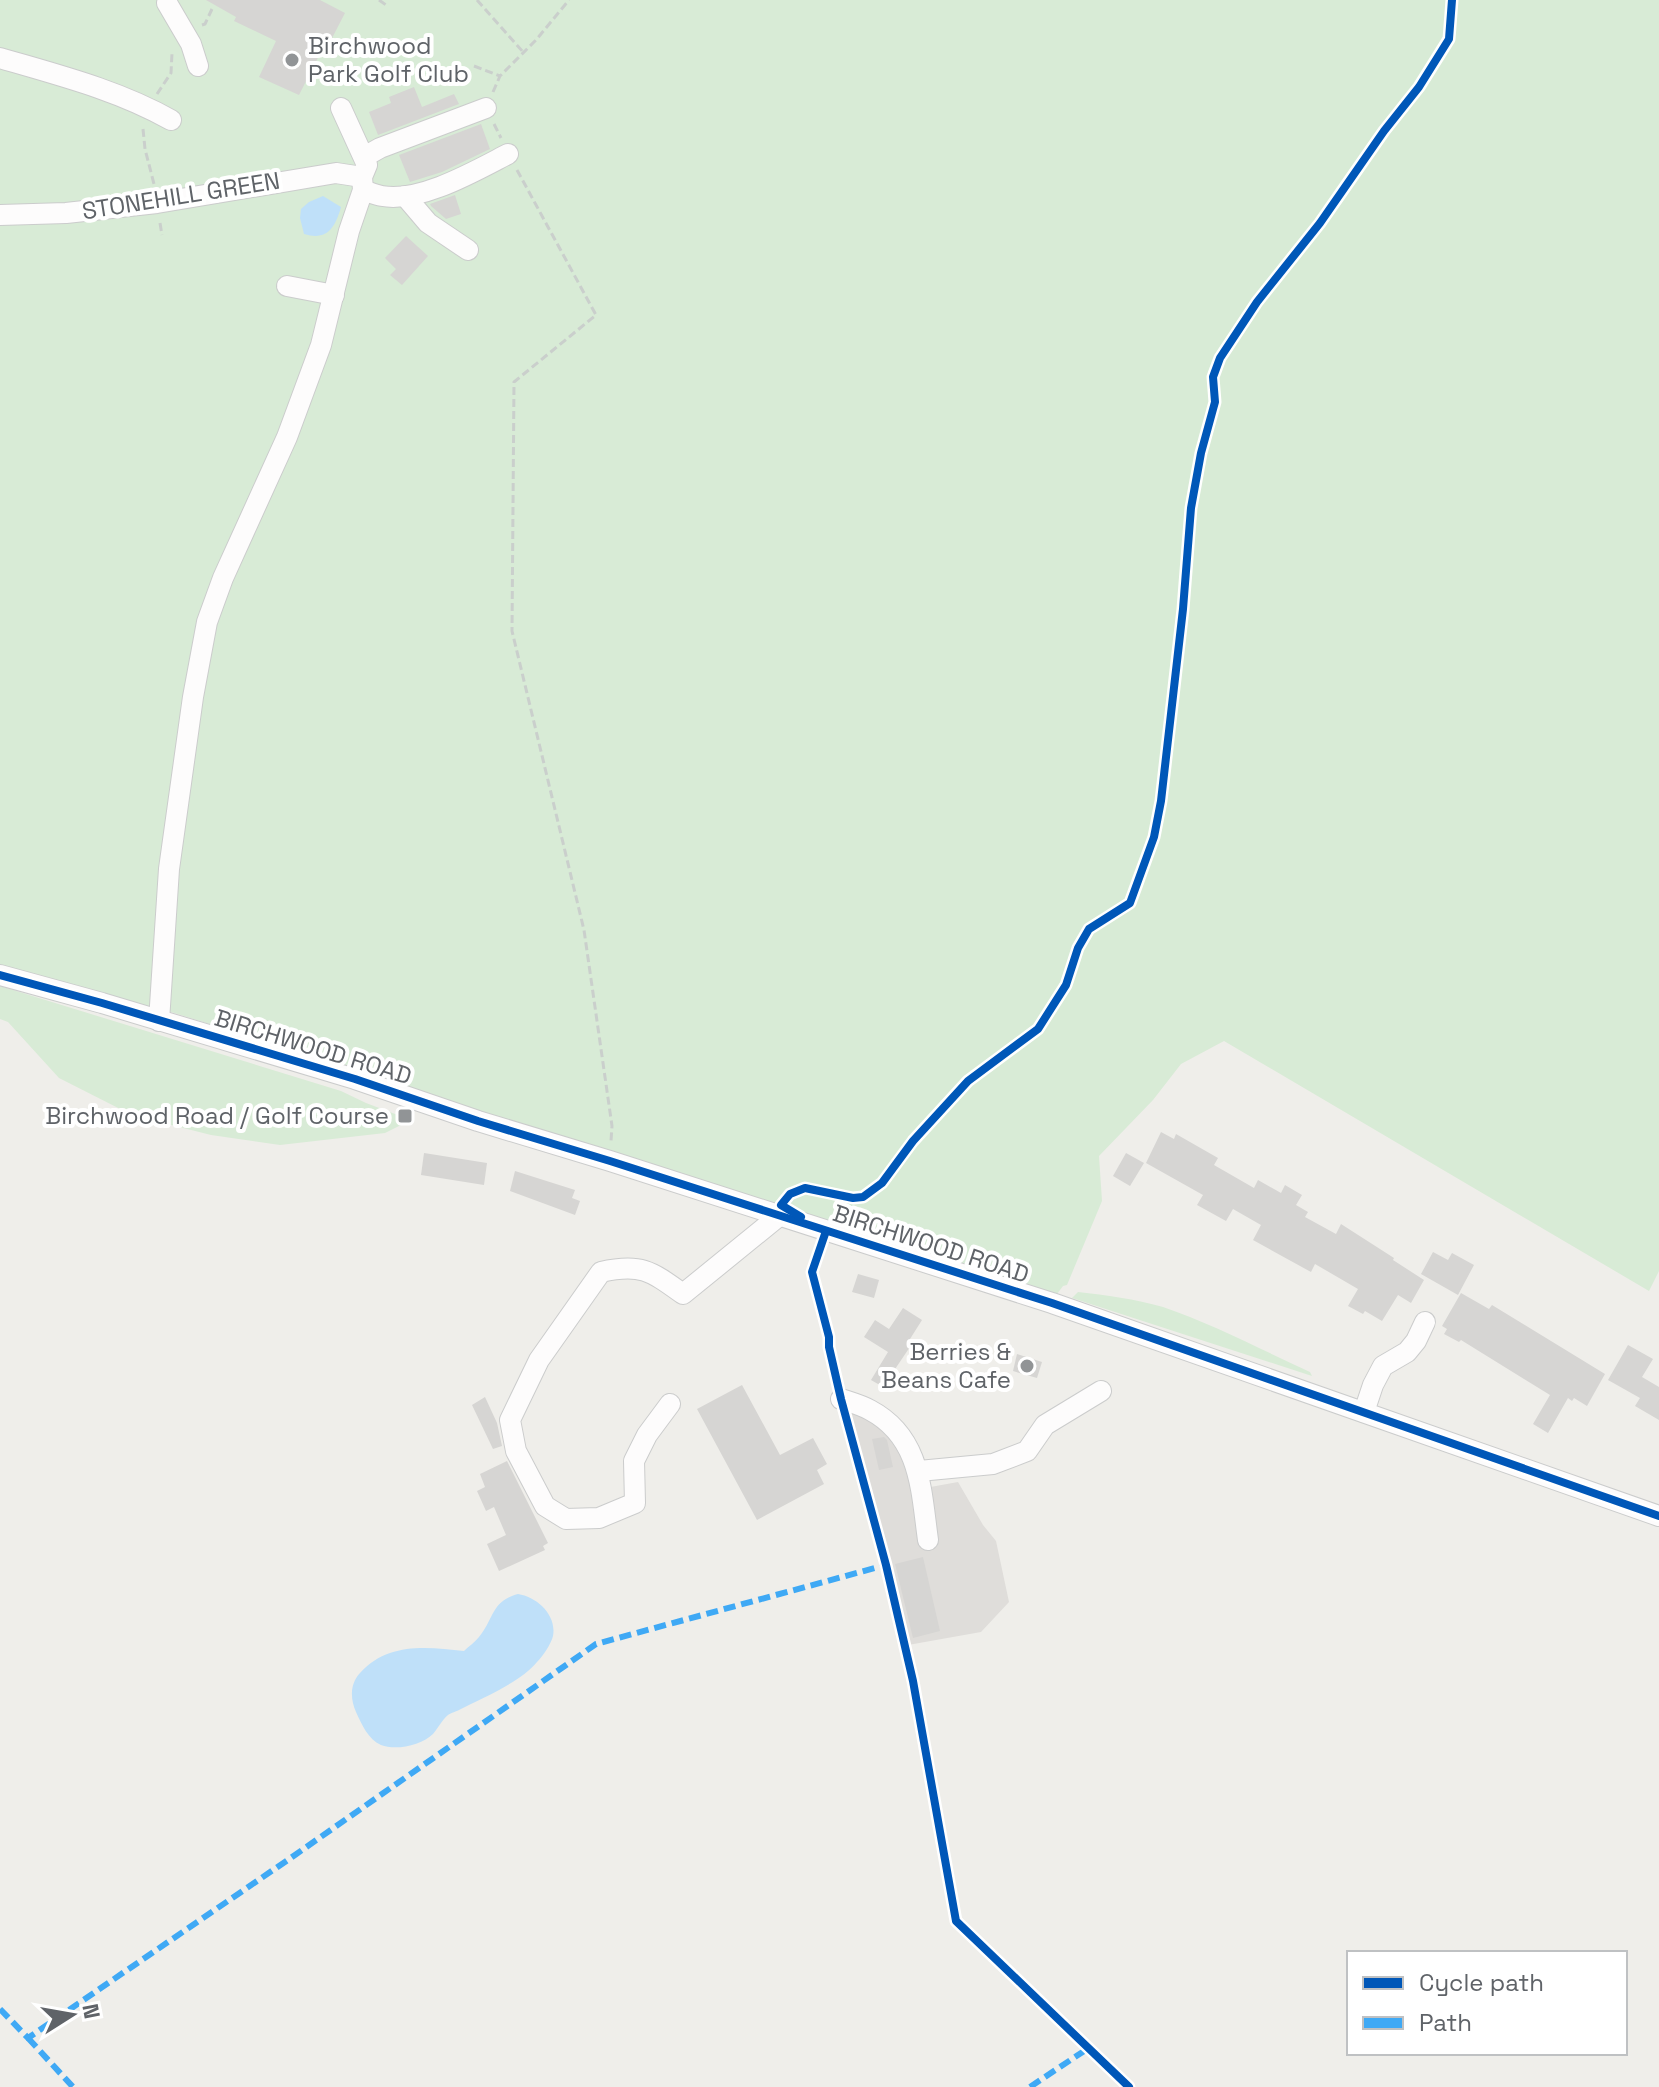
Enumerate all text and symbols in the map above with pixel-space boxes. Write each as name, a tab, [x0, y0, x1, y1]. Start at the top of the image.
place label: Birchwood Park Golf Club	[308, 30, 469, 89]
marker: Birchwood Park Golf Club	[283, 51, 301, 69]
street label: STONEHILL GREEN	[80, 165, 282, 226]
street label: BIRCHWOOD ROAD	[211, 1002, 415, 1091]
place label: Birchwood Road / Golf Course	[45, 1100, 389, 1131]
marker: Birchwood Road / Golf Course	[396, 1107, 414, 1125]
street label: BIRCHWOOD ROAD	[829, 1197, 1033, 1290]
place label: Berries & Beans Cafe	[881, 1336, 1011, 1395]
marker: Berries & Beans Cafe	[1018, 1357, 1036, 1375]
legend	[1347, 1951, 1627, 2055]
text: Cycle path	[1419, 1967, 1544, 1998]
north arrow	[32, 1975, 112, 2055]
text: N	[76, 2001, 107, 2021]
text: Path	[1419, 2007, 1472, 2038]

